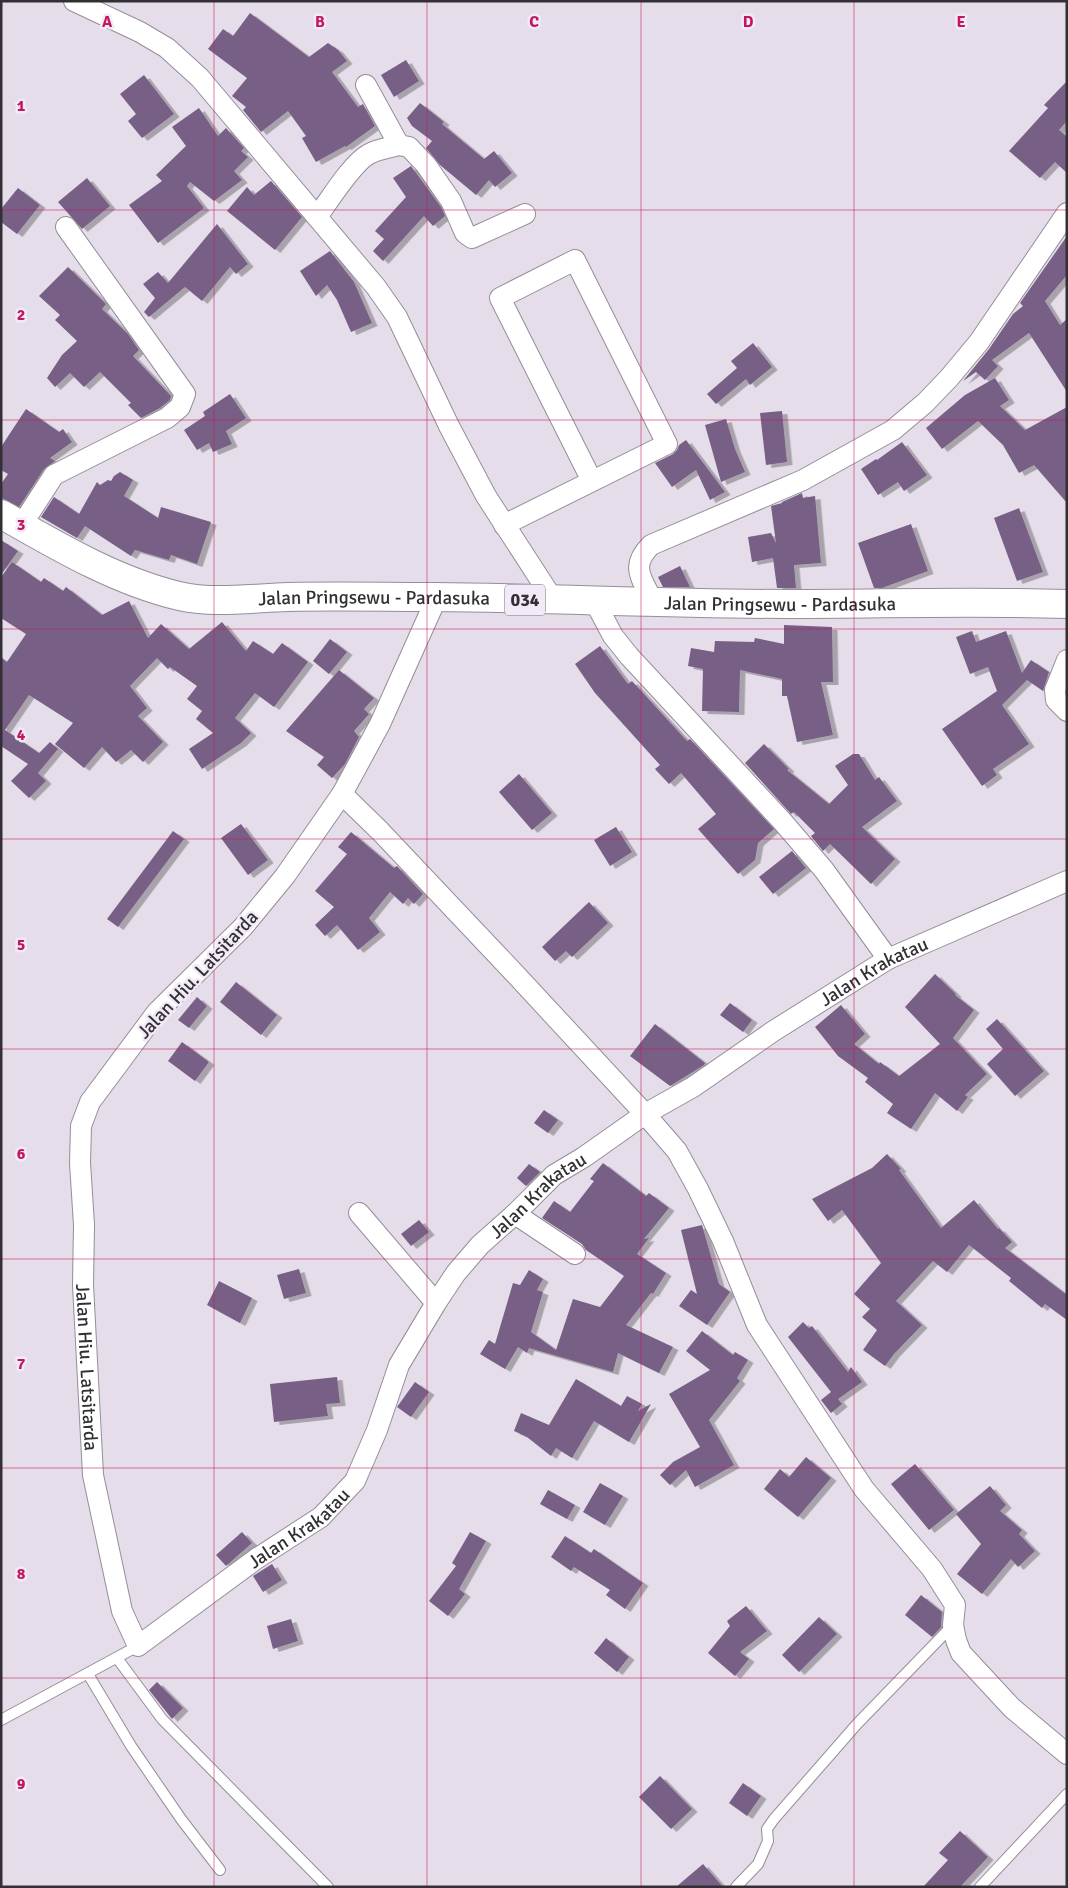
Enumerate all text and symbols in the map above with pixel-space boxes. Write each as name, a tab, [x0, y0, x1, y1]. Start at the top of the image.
text: A	[102, 12, 113, 32]
text: B	[315, 12, 325, 32]
text: C	[529, 12, 539, 32]
text: D	[743, 12, 754, 32]
text: E	[956, 12, 966, 32]
text: 1	[17, 96, 26, 116]
text: 2	[17, 305, 25, 325]
text: 3	[17, 515, 25, 535]
road number: 034	[505, 584, 545, 616]
street label: Jalan Pringsewu - Pardasuka	[257, 586, 490, 612]
street label: Jalan Pringsewu - Pardasuka	[664, 591, 896, 617]
text: 4	[17, 725, 26, 745]
street label: Jalan Hiu. Latsitarda	[132, 905, 263, 1044]
street label: Jalan Krakatau	[816, 932, 932, 1012]
text: 5	[17, 935, 25, 955]
text: 6	[17, 1144, 26, 1164]
street label: Jalan Krakatau	[485, 1147, 591, 1244]
street label: Jalan Hiu. Latsitarda	[70, 1283, 103, 1451]
text: 7	[17, 1354, 26, 1374]
street label: Jalan Krakatau	[243, 1483, 355, 1574]
text: 8	[17, 1564, 26, 1584]
text: 9	[17, 1774, 26, 1794]

